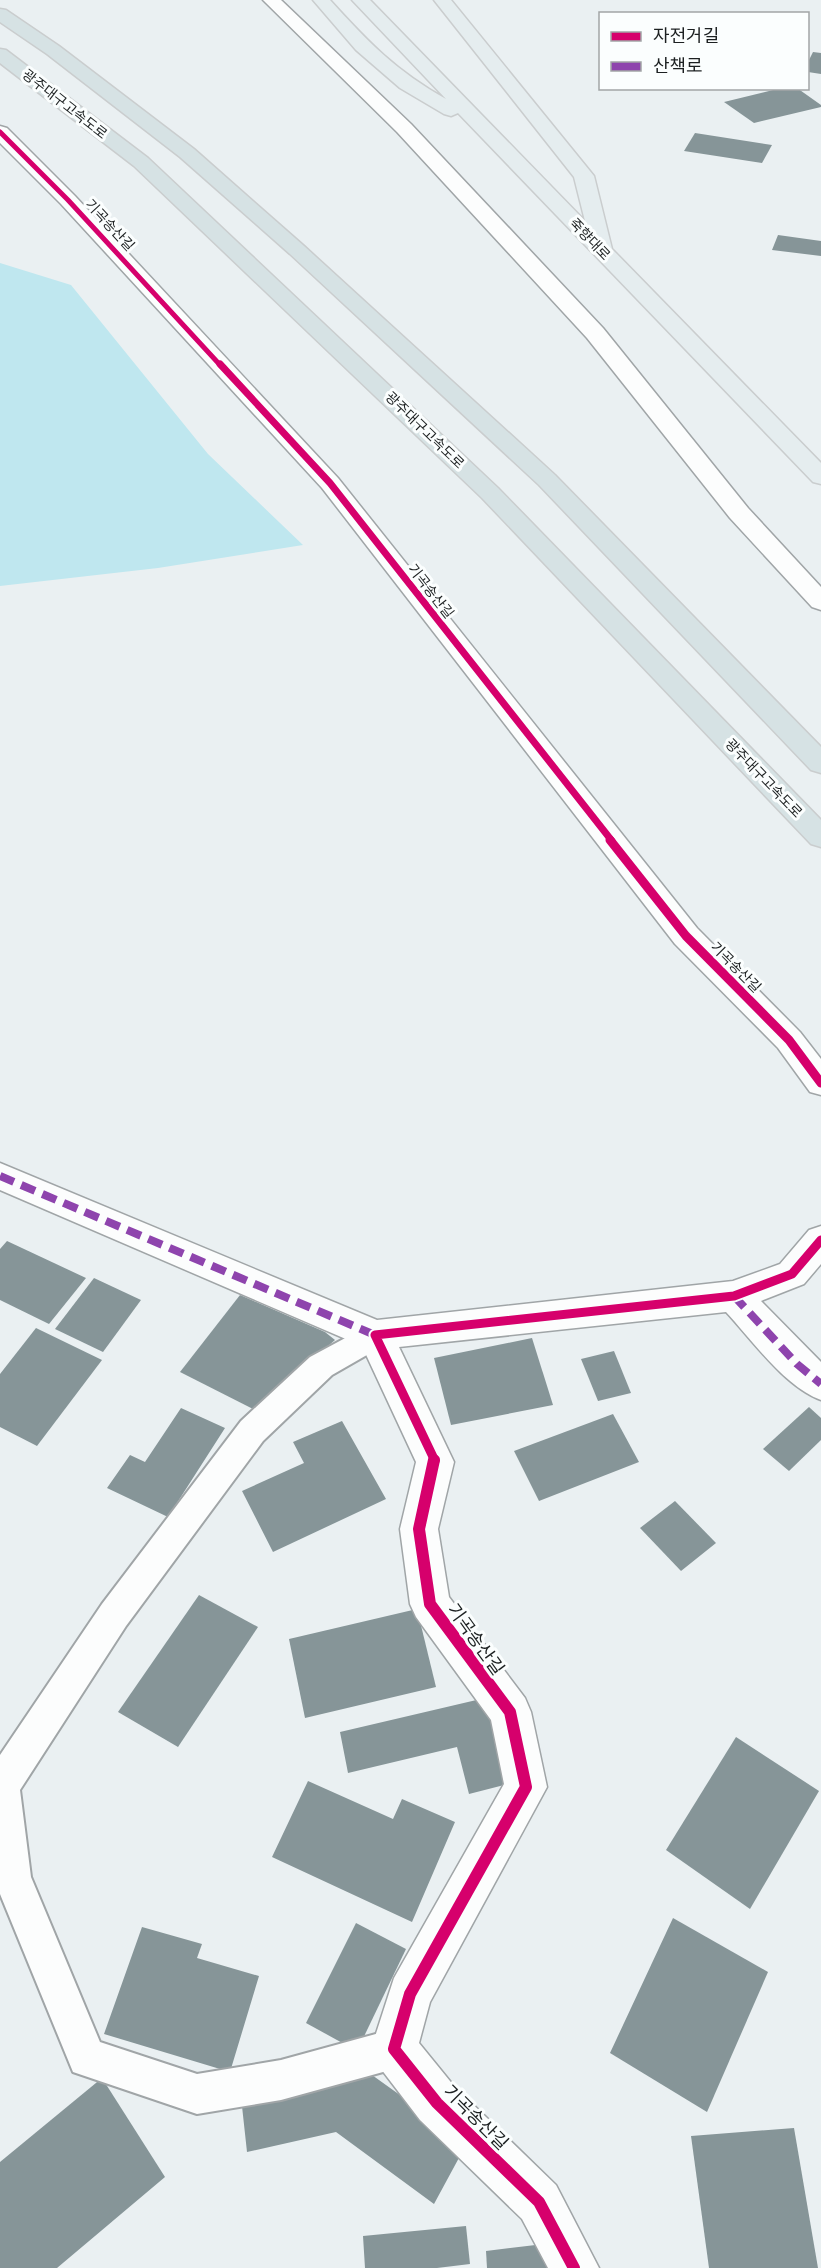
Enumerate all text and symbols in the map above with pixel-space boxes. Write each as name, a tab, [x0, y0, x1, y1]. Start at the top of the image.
legend	[599, 12, 809, 90]
text: 자전거길	[653, 24, 719, 47]
text: 산책로	[653, 54, 703, 77]
street label: 광주대구고속도로	[19, 65, 111, 143]
street label: 기곡송산길	[81, 195, 139, 255]
street label: 죽향대로	[566, 214, 614, 264]
street label: 광주대구고속도로	[382, 388, 468, 472]
street label: 기곡송산길	[404, 560, 458, 622]
street label: 광주대구고속도로	[722, 735, 806, 821]
street label: 기곡송산길	[707, 938, 765, 996]
street label: 기곡송산길	[442, 1599, 510, 1679]
street label: 기곡송산길	[439, 2080, 513, 2154]

